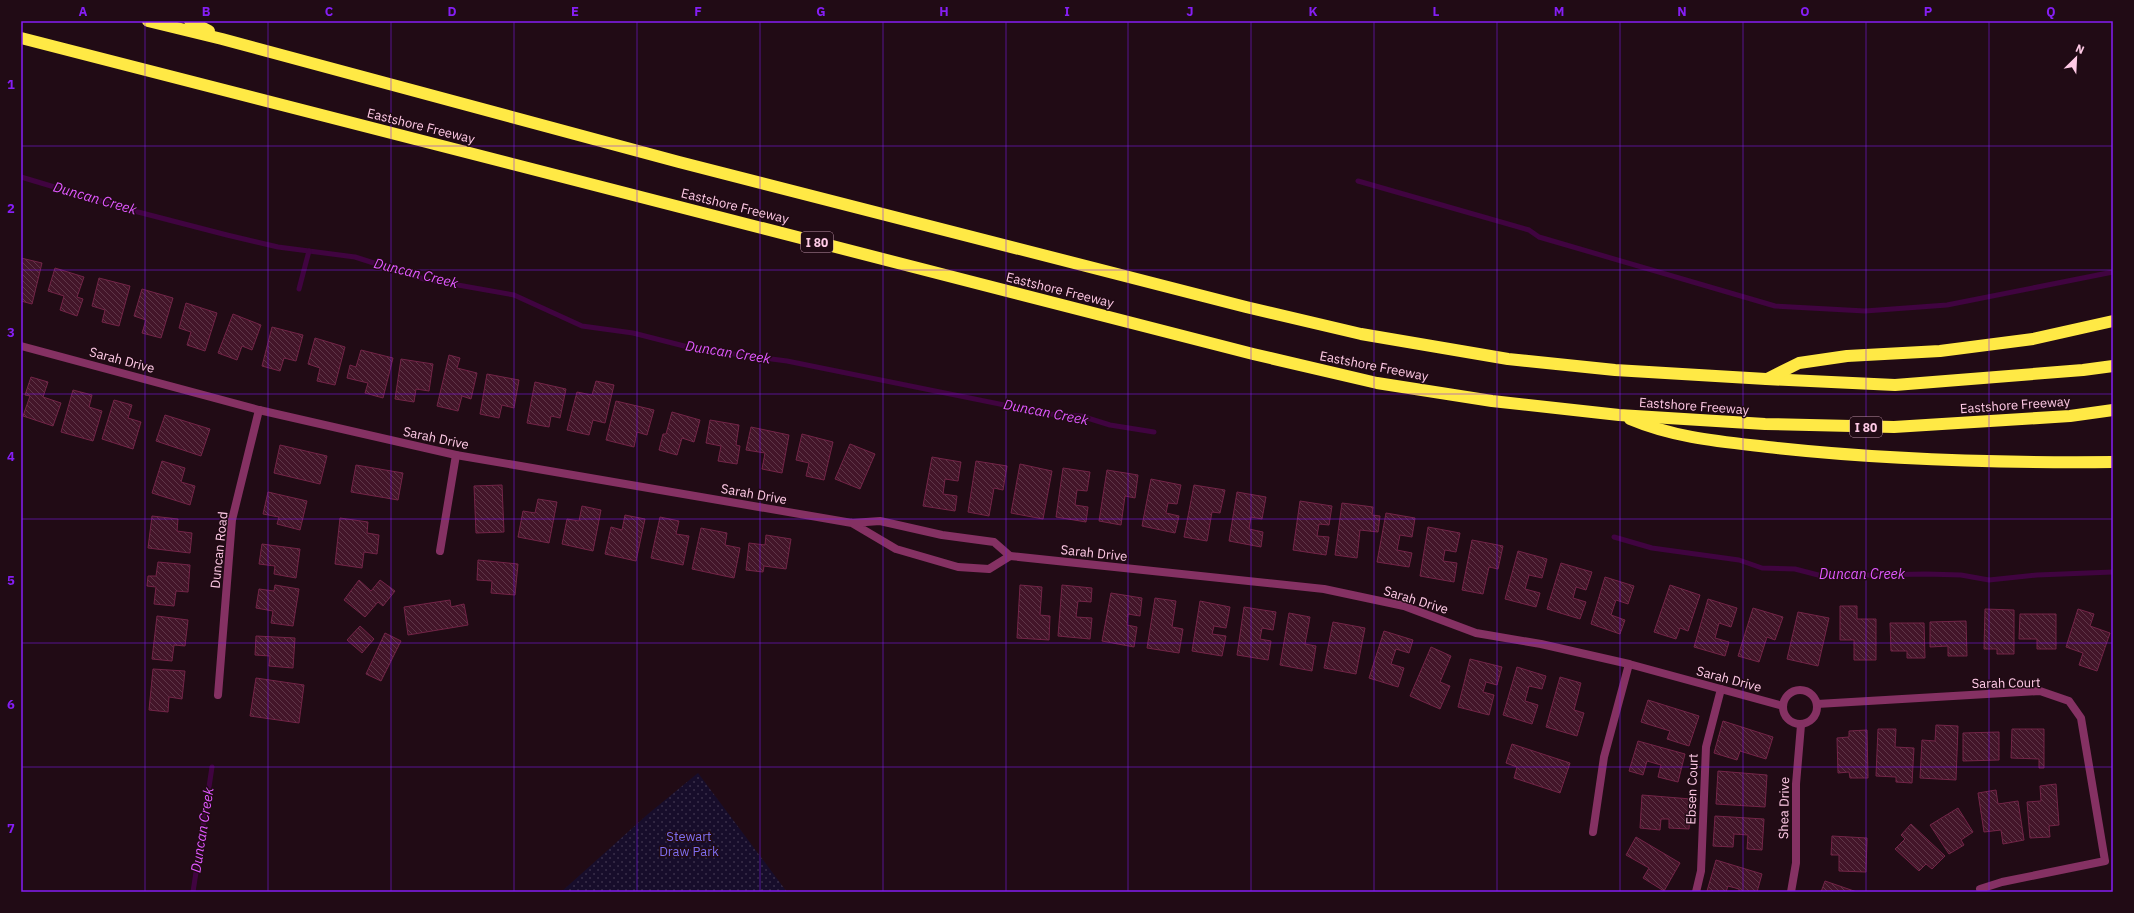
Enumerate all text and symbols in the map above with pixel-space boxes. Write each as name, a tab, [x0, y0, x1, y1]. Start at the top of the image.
text: A	[79, 3, 88, 20]
text: B	[202, 3, 211, 20]
text: C	[325, 3, 334, 20]
text: D	[447, 3, 457, 20]
text: E	[571, 3, 579, 20]
text: F	[694, 3, 702, 20]
text: G	[816, 3, 826, 20]
text: H	[939, 3, 949, 20]
text: I	[1064, 3, 1070, 20]
text: J	[1186, 3, 1194, 20]
text: K	[1308, 3, 1318, 20]
text: L	[1433, 3, 1440, 20]
text: M	[1554, 3, 1564, 20]
text: N	[1677, 3, 1687, 20]
text: O	[1800, 3, 1810, 20]
text: P	[1924, 3, 1933, 20]
text: Q	[2046, 3, 2056, 20]
north arrow	[2056, 38, 2096, 78]
text: N	[2074, 41, 2087, 57]
text: 1	[7, 76, 15, 93]
street label: Eastshore Freeway	[365, 104, 477, 148]
water label: Duncan Creek	[51, 177, 140, 219]
street label: Eastshore Freeway	[679, 184, 791, 228]
text: 2	[7, 200, 15, 217]
road number: I 80	[801, 232, 833, 252]
water label: Duncan Creek	[372, 254, 461, 292]
street label: Eastshore Freeway	[1004, 268, 1116, 312]
text: 3	[7, 324, 15, 341]
water label: Duncan Creek	[684, 336, 773, 368]
street label: Sarah Drive	[88, 343, 156, 377]
street label: Eastshore Freeway	[1318, 347, 1430, 385]
street label: Eastshore Freeway	[1959, 393, 2071, 417]
street label: Eastshore Freeway	[1638, 394, 1750, 418]
water label: Duncan Creek	[1002, 395, 1091, 429]
road number: I 80	[1850, 417, 1882, 437]
street label: Sarah Drive	[402, 423, 470, 453]
text: 4	[7, 448, 15, 465]
street label: Sarah Drive	[720, 480, 788, 508]
street label: Duncan Road	[207, 511, 231, 589]
street label: Sarah Drive	[1060, 541, 1128, 565]
water label: Duncan Creek	[1819, 565, 1906, 583]
text: 5	[7, 572, 15, 589]
street label: Sarah Drive	[1382, 582, 1450, 618]
street label: Sarah Drive	[1695, 662, 1763, 696]
street label: Sarah Court	[1971, 674, 2041, 692]
text: 6	[7, 696, 15, 713]
street label: Ebsen Court	[1682, 753, 1702, 825]
street label: Shea Drive	[1775, 777, 1793, 839]
water label: Duncan Creek	[186, 785, 218, 874]
text: 7	[7, 820, 15, 837]
park label: Stewart Draw Park	[659, 828, 719, 860]

